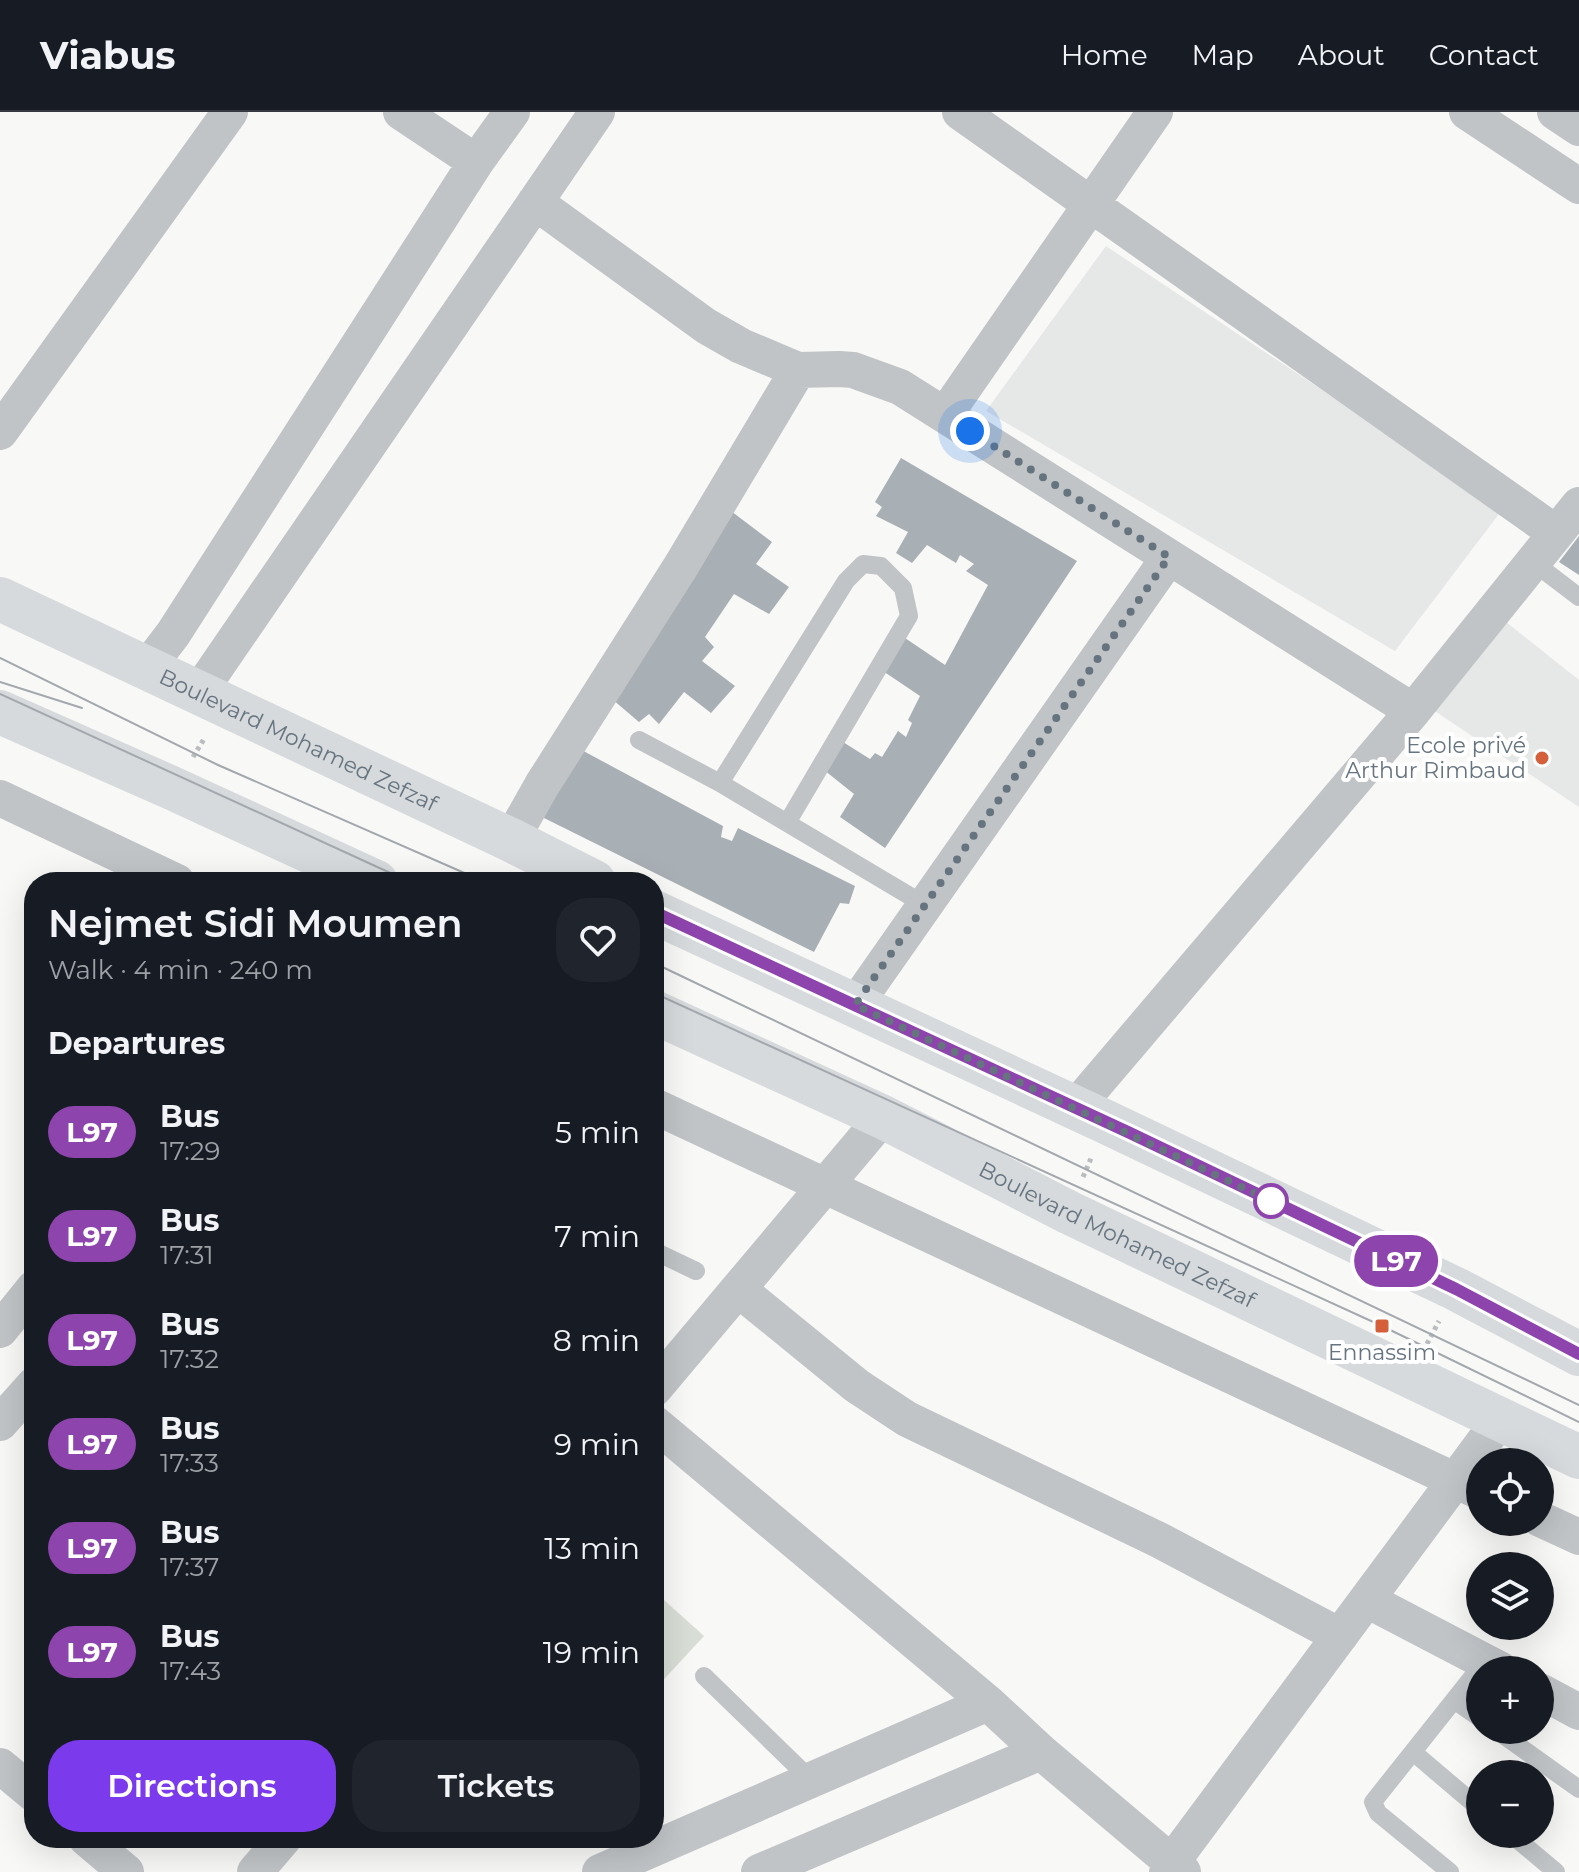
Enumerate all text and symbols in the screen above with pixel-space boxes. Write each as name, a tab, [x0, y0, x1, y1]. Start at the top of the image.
text: Viabus	[40, 32, 176, 79]
text: Home	[1061, 38, 1148, 72]
text: Map	[1192, 38, 1254, 72]
text: About	[1298, 38, 1385, 72]
text: Contact	[1429, 38, 1539, 72]
your location	[950, 411, 990, 451]
street label: Boulevard Mohamed Zefzaf	[155, 663, 443, 818]
place label: Ecole privé Arthur Rimbaud	[1345, 732, 1526, 784]
marker: Ecole privé Arthur Rimbaud	[1533, 749, 1551, 767]
button: heart	[556, 898, 640, 982]
text: Nejmet Sidi Moumen	[48, 900, 463, 947]
text: Walk · 4 min · 240 m	[48, 954, 313, 986]
text: Departures	[48, 1025, 225, 1062]
text: Bus	[160, 1098, 220, 1135]
text: 5 min	[555, 1114, 640, 1151]
text: L97	[66, 1115, 118, 1149]
text: 17:29	[160, 1135, 220, 1167]
street label: Boulevard Mohamed Zefzaf	[975, 1155, 1261, 1314]
unlabelled marker	[1254, 1184, 1288, 1218]
text: Bus	[160, 1202, 220, 1239]
text: 7 min	[554, 1218, 640, 1255]
text: L97	[66, 1219, 118, 1253]
line badge: L97	[1350, 1235, 1442, 1287]
text: 17:31	[160, 1239, 214, 1271]
text: L97	[1370, 1244, 1422, 1278]
text: Bus	[160, 1306, 220, 1343]
marker: Ennassim	[1373, 1317, 1391, 1335]
text: 8 min	[553, 1322, 640, 1359]
text: L97	[66, 1323, 118, 1357]
place label: Ennassim	[1328, 1339, 1436, 1366]
text: 17:32	[160, 1343, 219, 1375]
text: Bus	[160, 1410, 220, 1447]
text: 9 min	[554, 1426, 640, 1463]
text: L97	[66, 1427, 118, 1461]
text: 17:33	[160, 1447, 219, 1479]
map controls	[1466, 1448, 1554, 1848]
button: locate	[1466, 1448, 1554, 1536]
text: Bus	[160, 1514, 220, 1551]
text: 13 min	[544, 1530, 640, 1567]
text: L97	[66, 1531, 118, 1565]
text: 17:37	[160, 1551, 219, 1583]
button: layers	[1466, 1552, 1554, 1640]
text: Bus	[160, 1618, 220, 1655]
text: 19 min	[543, 1634, 640, 1671]
text: L97	[66, 1635, 118, 1669]
text: 17:43	[160, 1655, 221, 1687]
button: +	[1466, 1656, 1554, 1744]
button: Directions	[48, 1740, 336, 1832]
button: Tickets	[352, 1740, 640, 1832]
button: −	[1466, 1760, 1554, 1848]

